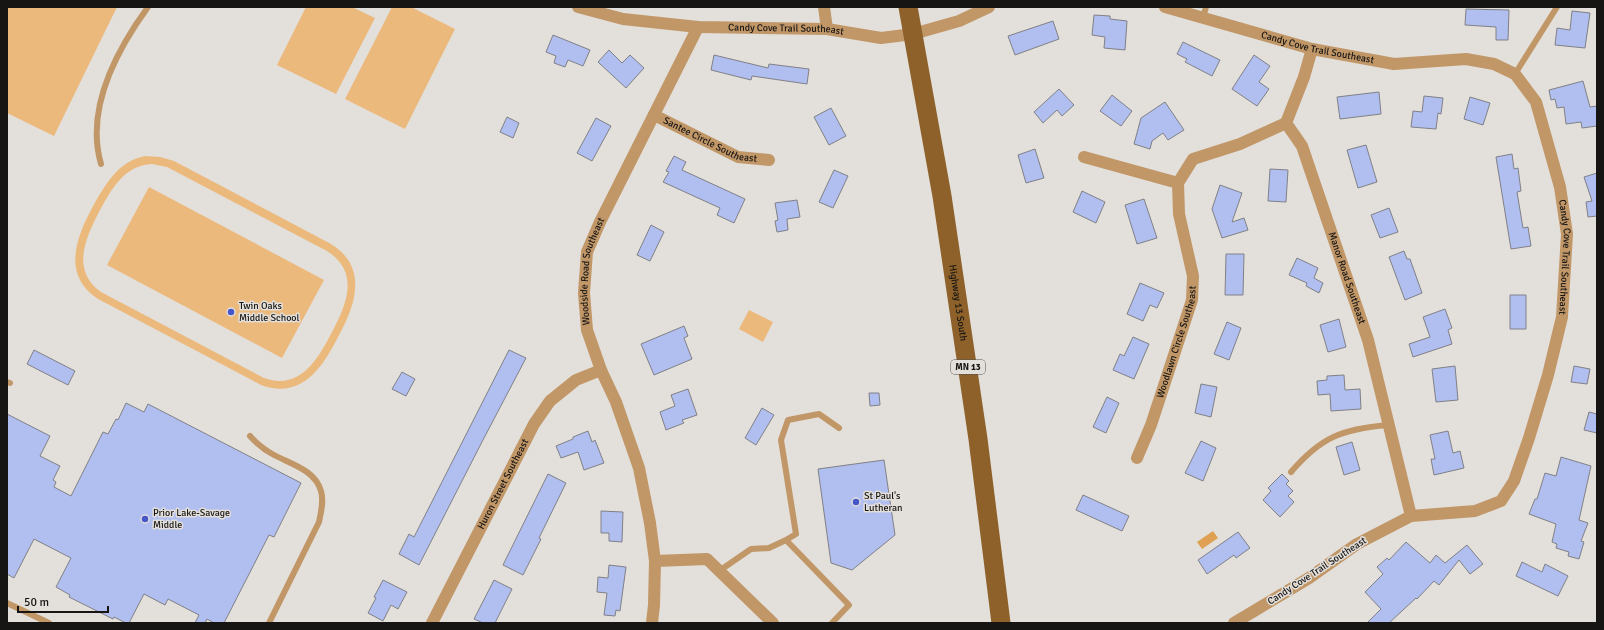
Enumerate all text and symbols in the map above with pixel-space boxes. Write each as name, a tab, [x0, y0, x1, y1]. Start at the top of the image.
street label: Candy Cove Trail Southeast	[728, 21, 845, 38]
street label: Candy Cove Trail Southeast	[1260, 29, 1375, 66]
street label: Santee Circle Southeast	[661, 115, 758, 165]
street label: Candy Cove Trail Southeast	[1556, 199, 1573, 316]
street label: Woodside Road Southeast	[578, 215, 607, 326]
street label: Manor Road Southeast	[1326, 230, 1368, 326]
street label: Highway 13 South	[946, 264, 969, 342]
street label: Woodlawn Circle Southeast	[1154, 285, 1199, 400]
place label: Twin Oaks Middle School	[239, 300, 300, 324]
marker: Twin Oaks Middle School	[226, 307, 236, 317]
road number: MN 13	[951, 360, 985, 374]
street label: Huron Street Southeast	[475, 436, 532, 531]
place label: St Paul's Lutheran	[864, 490, 903, 514]
marker: St Paul's Lutheran	[851, 497, 861, 507]
place label: Prior Lake-Savage Middle	[153, 507, 230, 531]
marker: Prior Lake-Savage Middle	[140, 514, 150, 524]
street label: Candy Cove Trail Southeast	[1265, 534, 1369, 607]
scale bar	[18, 588, 108, 614]
text: 50 m	[24, 595, 49, 610]

